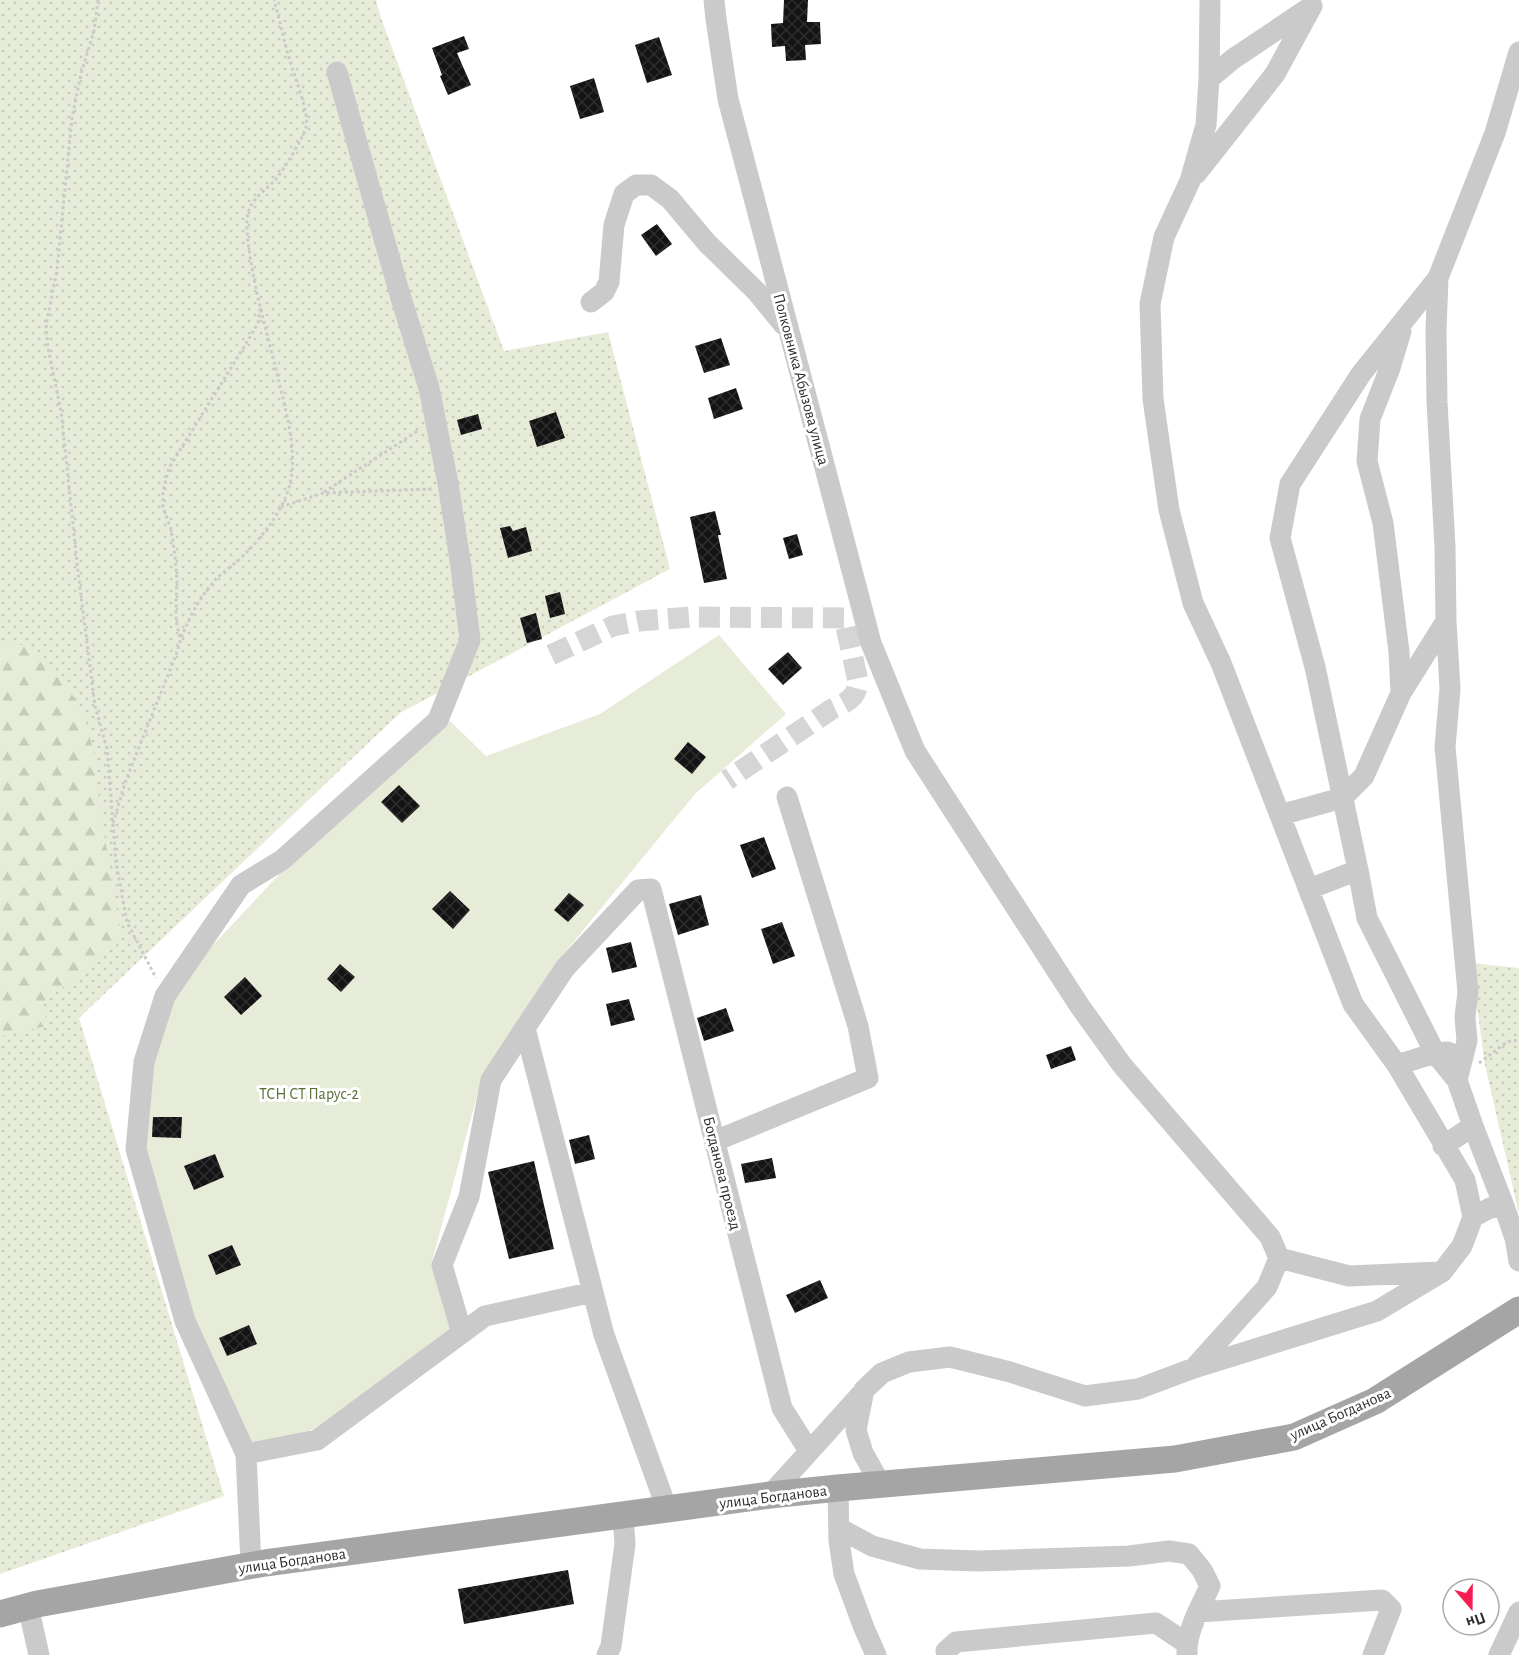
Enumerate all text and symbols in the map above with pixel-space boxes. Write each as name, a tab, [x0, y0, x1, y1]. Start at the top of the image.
street label: Полковника Абызова улица	[769, 292, 832, 467]
park label: ТСН СТ Парус-2	[259, 1086, 359, 1103]
street label: Богданова проезд	[700, 1115, 744, 1232]
street label: улица Богданова	[1287, 1385, 1394, 1445]
street label: улица Богданова	[717, 1482, 828, 1513]
street label: улица Богданова	[236, 1546, 347, 1578]
north arrow	[1441, 1577, 1501, 1637]
text: Пн	[1464, 1609, 1488, 1631]

